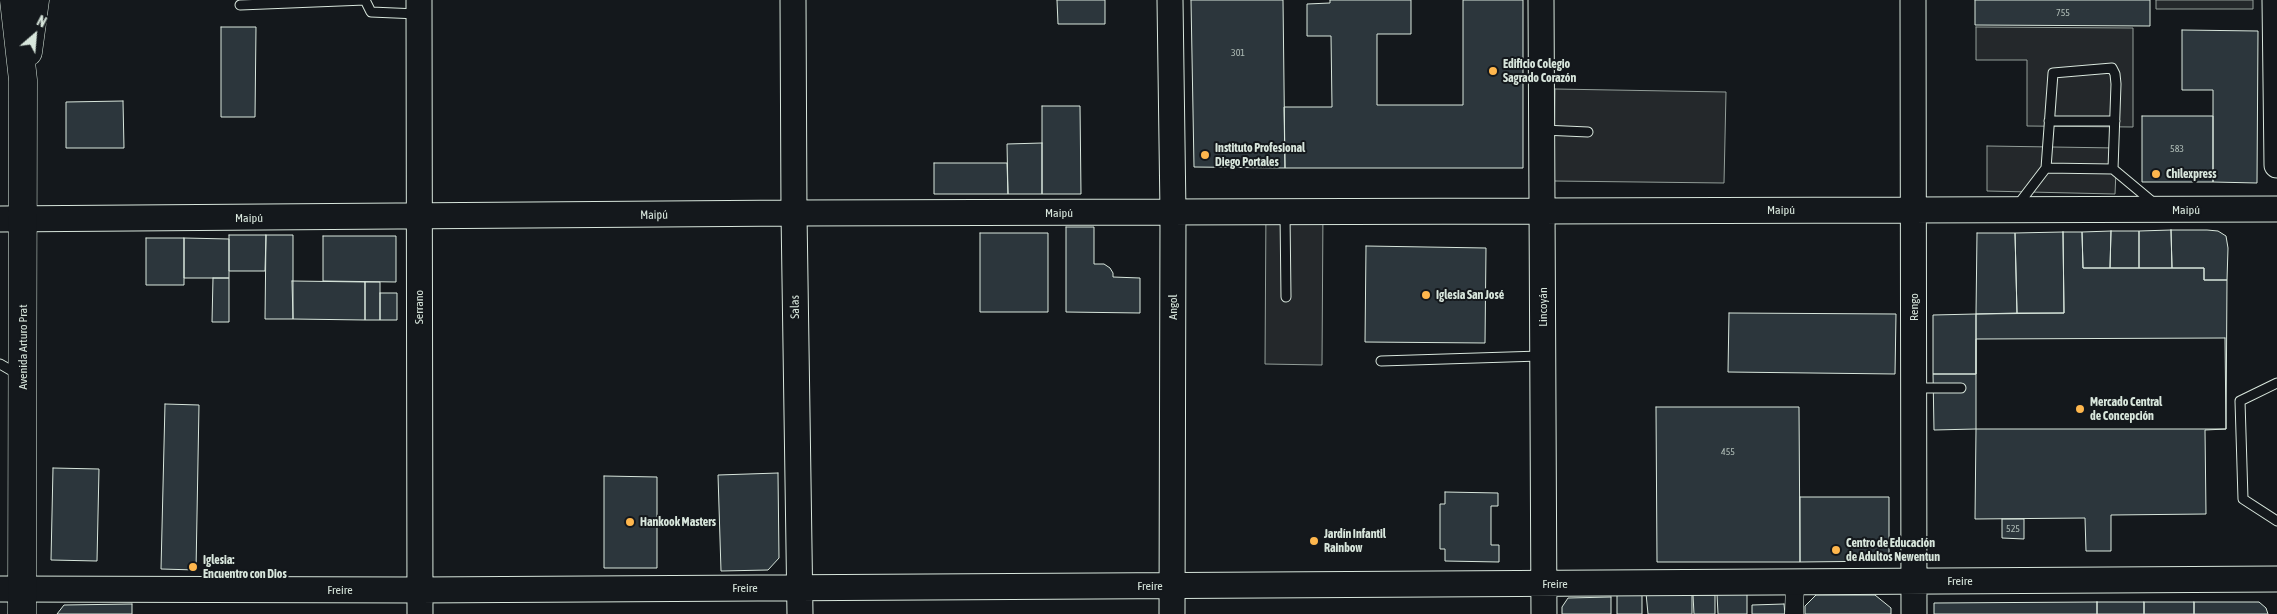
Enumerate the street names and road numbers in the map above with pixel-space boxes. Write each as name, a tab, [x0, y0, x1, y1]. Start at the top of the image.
street label: Maipú	[1767, 203, 1795, 217]
street label: Maipú	[2172, 203, 2200, 217]
street label: Maipú	[1045, 206, 1073, 220]
street label: Maipú	[640, 208, 668, 222]
street label: Maipú	[235, 211, 263, 225]
street label: Lincoyán	[1536, 287, 1550, 327]
street label: Serrano	[412, 290, 426, 324]
street label: Rengo	[1907, 293, 1921, 321]
street label: Angol	[1166, 294, 1180, 320]
street label: Salas	[788, 295, 802, 319]
street label: Avenida Arturo Prat	[16, 304, 30, 390]
street label: Freire	[1947, 574, 1973, 588]
street label: Freire	[1542, 577, 1568, 591]
street label: Freire	[1137, 579, 1163, 593]
street label: Freire	[732, 581, 758, 595]
street label: Freire	[327, 583, 353, 597]

